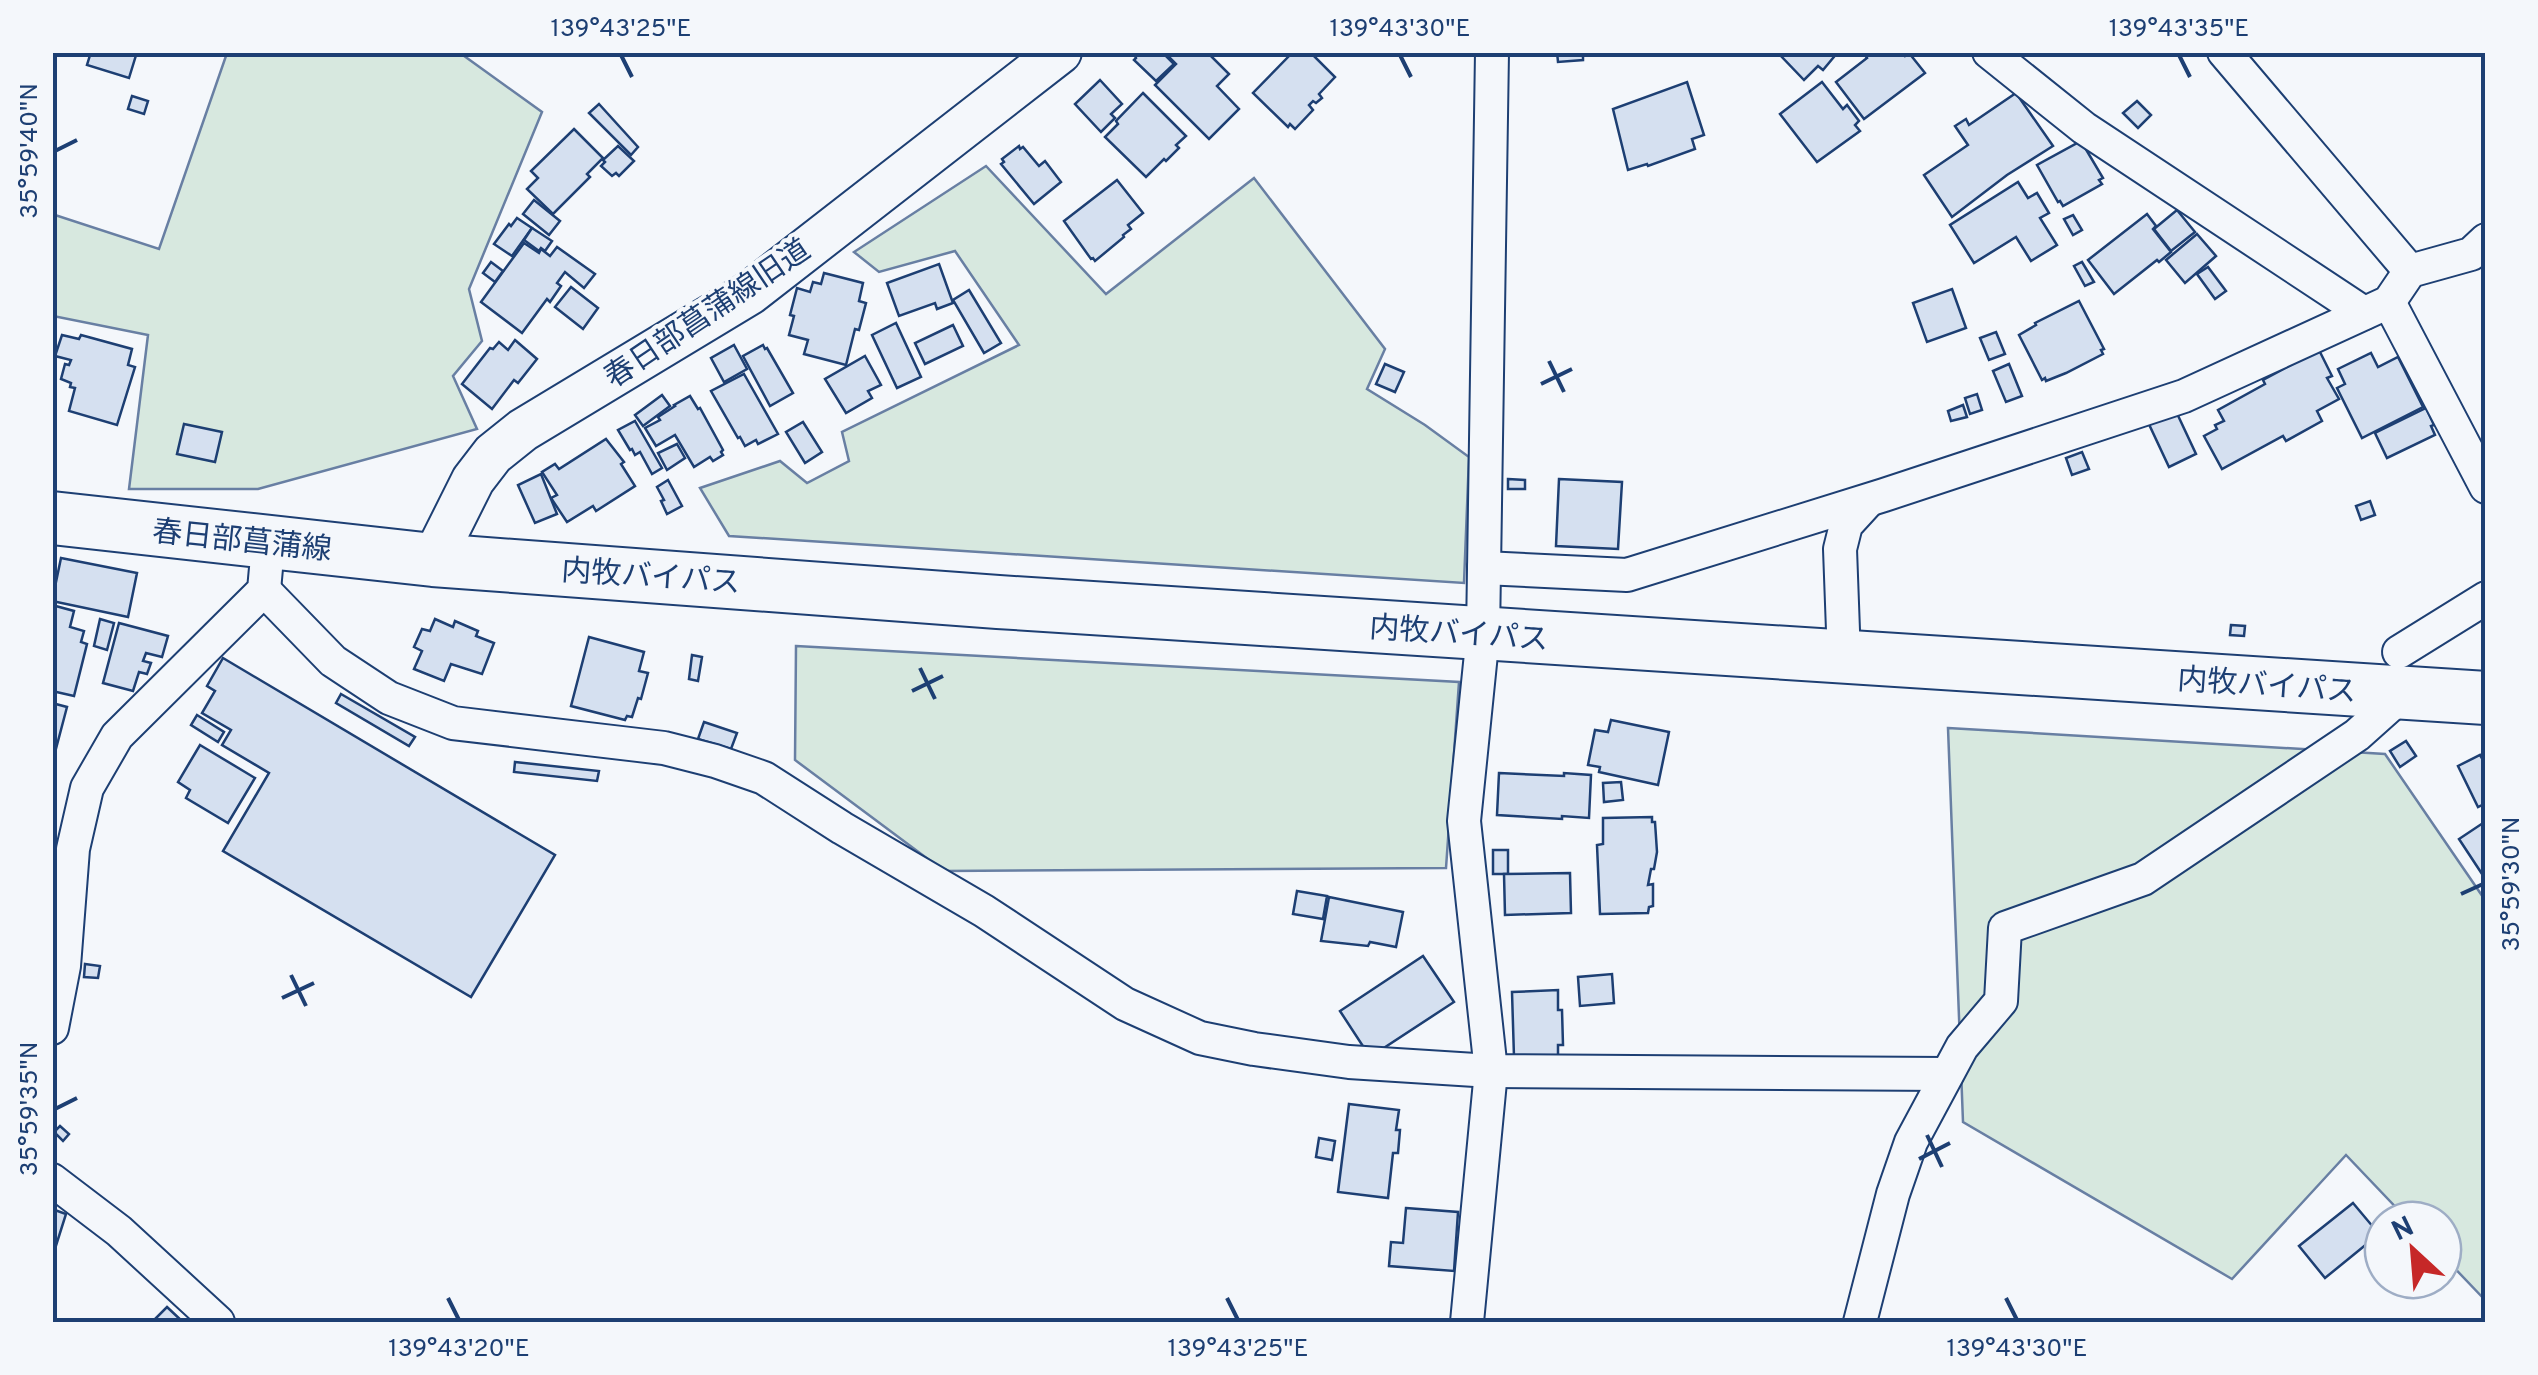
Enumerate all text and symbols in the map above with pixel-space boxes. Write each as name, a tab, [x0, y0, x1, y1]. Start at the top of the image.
text: 139°43'25"E	[551, 14, 691, 46]
text: 139°43'30"E	[1330, 14, 1470, 46]
text: 139°43'35"E	[2109, 14, 2249, 46]
text: 35°59'40"N	[15, 83, 47, 219]
street label: 春日部菖蒲線旧道	[599, 233, 818, 398]
street label: 春日部菖蒲線	[150, 515, 333, 570]
street label: 内牧バイパス	[560, 554, 742, 603]
street label: 内牧バイパス	[1368, 611, 1550, 660]
street label: 内牧バイパス	[2176, 663, 2358, 712]
text: 35°59'30"N	[2497, 817, 2529, 951]
text: 35°59'35"N	[15, 1042, 47, 1176]
north arrow	[2363, 1200, 2463, 1300]
text: N	[2386, 1210, 2420, 1251]
text: 139°43'20"E	[388, 1334, 530, 1366]
text: 139°43'25"E	[1168, 1334, 1308, 1366]
text: 139°43'30"E	[1947, 1334, 2087, 1366]

